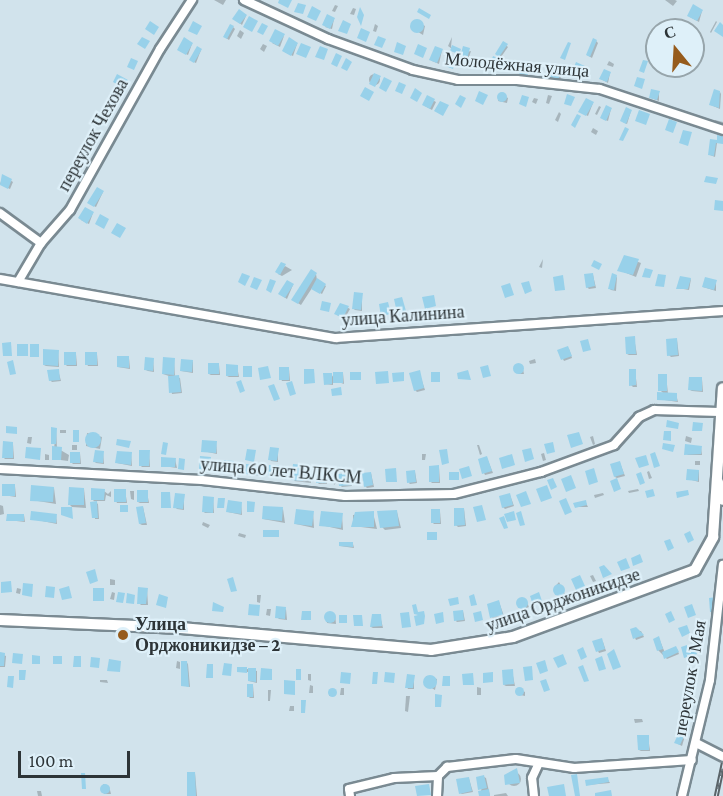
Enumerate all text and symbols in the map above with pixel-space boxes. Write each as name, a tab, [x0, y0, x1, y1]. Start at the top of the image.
north arrow	[645, 18, 705, 78]
text: С	[662, 22, 678, 42]
street label: Молодёжная улица	[444, 48, 590, 82]
street label: переулок Чехова	[53, 75, 133, 195]
street label: улица Калинина	[341, 301, 465, 331]
street label: улица 60 лет ВЛКСМ	[199, 453, 363, 489]
street label: улица Орджоникидзе	[483, 563, 643, 637]
place label: Улица Орджоникидзе – 2	[135, 614, 280, 656]
street label: переулок 9 Мая	[669, 618, 711, 738]
marker: Улица Орджоникидзе – 2	[116, 628, 130, 642]
scale bar	[21, 739, 134, 777]
text: 100 m	[29, 751, 73, 771]

